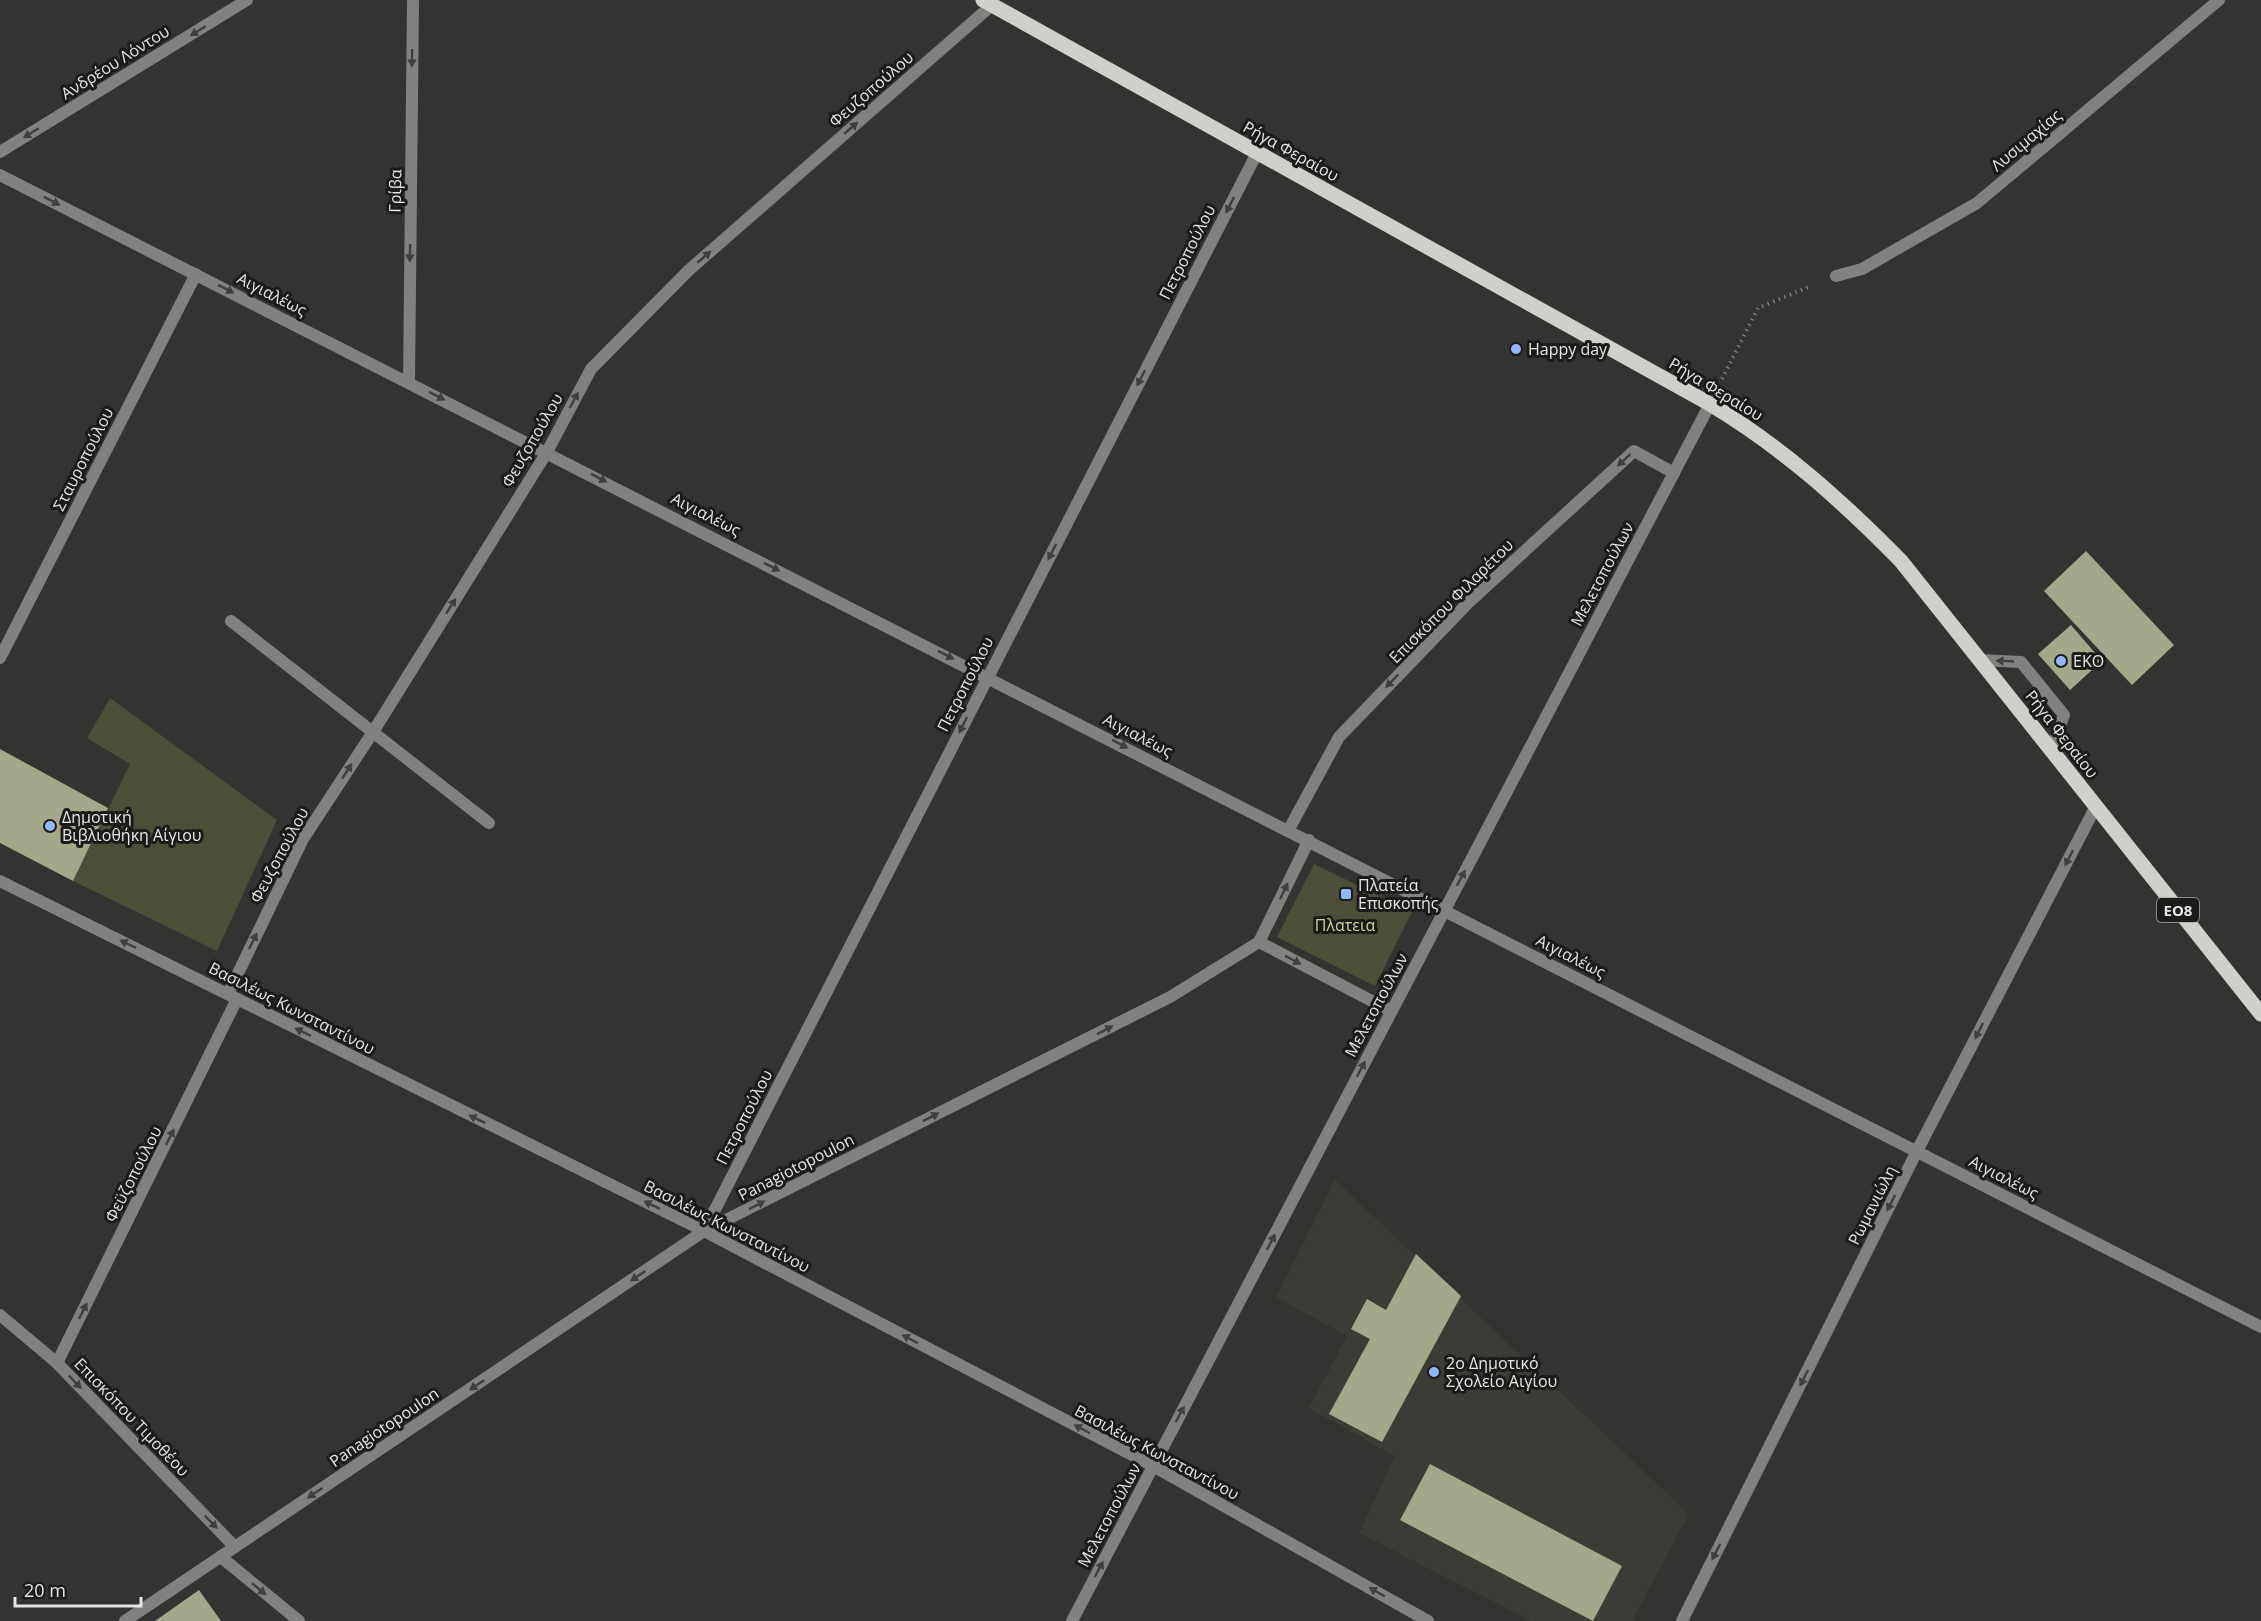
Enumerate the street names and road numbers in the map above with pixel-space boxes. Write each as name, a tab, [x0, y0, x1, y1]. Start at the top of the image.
street label: Ανδρέου Λόντου	[57, 20, 173, 104]
street label: Φευζοπούλου	[824, 46, 918, 132]
street label: Λυσιμαχίας	[1986, 104, 2066, 176]
street label: Ρήγα Φεραίου	[1239, 116, 1343, 186]
street label: Γρίβα	[384, 169, 406, 213]
street label: Πετροπούλου	[1154, 201, 1220, 303]
street label: Αιγιαλέως	[233, 267, 311, 321]
street label: Ρήγα Φεραίου	[1665, 352, 1767, 426]
street label: Φευζοπούλου	[496, 389, 568, 491]
street label: Σταυροπούλου	[48, 404, 118, 514]
street label: Αιγιαλέως	[667, 487, 745, 541]
street label: Μελετοπούλων	[1565, 518, 1639, 630]
street label: Επισκόπου Φιλαρέτου	[1384, 534, 1518, 668]
street label: Πετροπούλου	[932, 633, 998, 735]
street label: Ρήγα Φεραίου	[2021, 685, 2103, 783]
street label: Αιγιαλέως	[1099, 708, 1177, 762]
street label: Φευζοπούλου	[245, 803, 313, 907]
road number: ΕΟ8	[2157, 898, 2199, 922]
street label: Αιγιαλέως	[1532, 929, 1610, 983]
street label: Μελετοπούλων	[1339, 949, 1413, 1061]
street label: Βασιλέως Κωνσταντίνου	[205, 957, 379, 1059]
street label: Πετροπούλου	[711, 1066, 777, 1168]
street label: Φεϋζοπούλου	[99, 1122, 167, 1226]
street label: Panagiotopoulon	[734, 1128, 858, 1206]
street label: Αιγιαλέως	[1965, 1150, 2043, 1204]
street label: Ρωμανιώλη	[1843, 1161, 1901, 1249]
street label: Βασιλέως Κωνσταντίνου	[640, 1175, 814, 1277]
street label: Επισκόπου Τιμοθέου	[70, 1353, 194, 1481]
street label: Panagiotopoulon	[325, 1382, 443, 1472]
street label: Βασιλέως Κωνσταντίνου	[1071, 1399, 1243, 1505]
street label: Μελετοπούλων	[1072, 1459, 1146, 1571]

